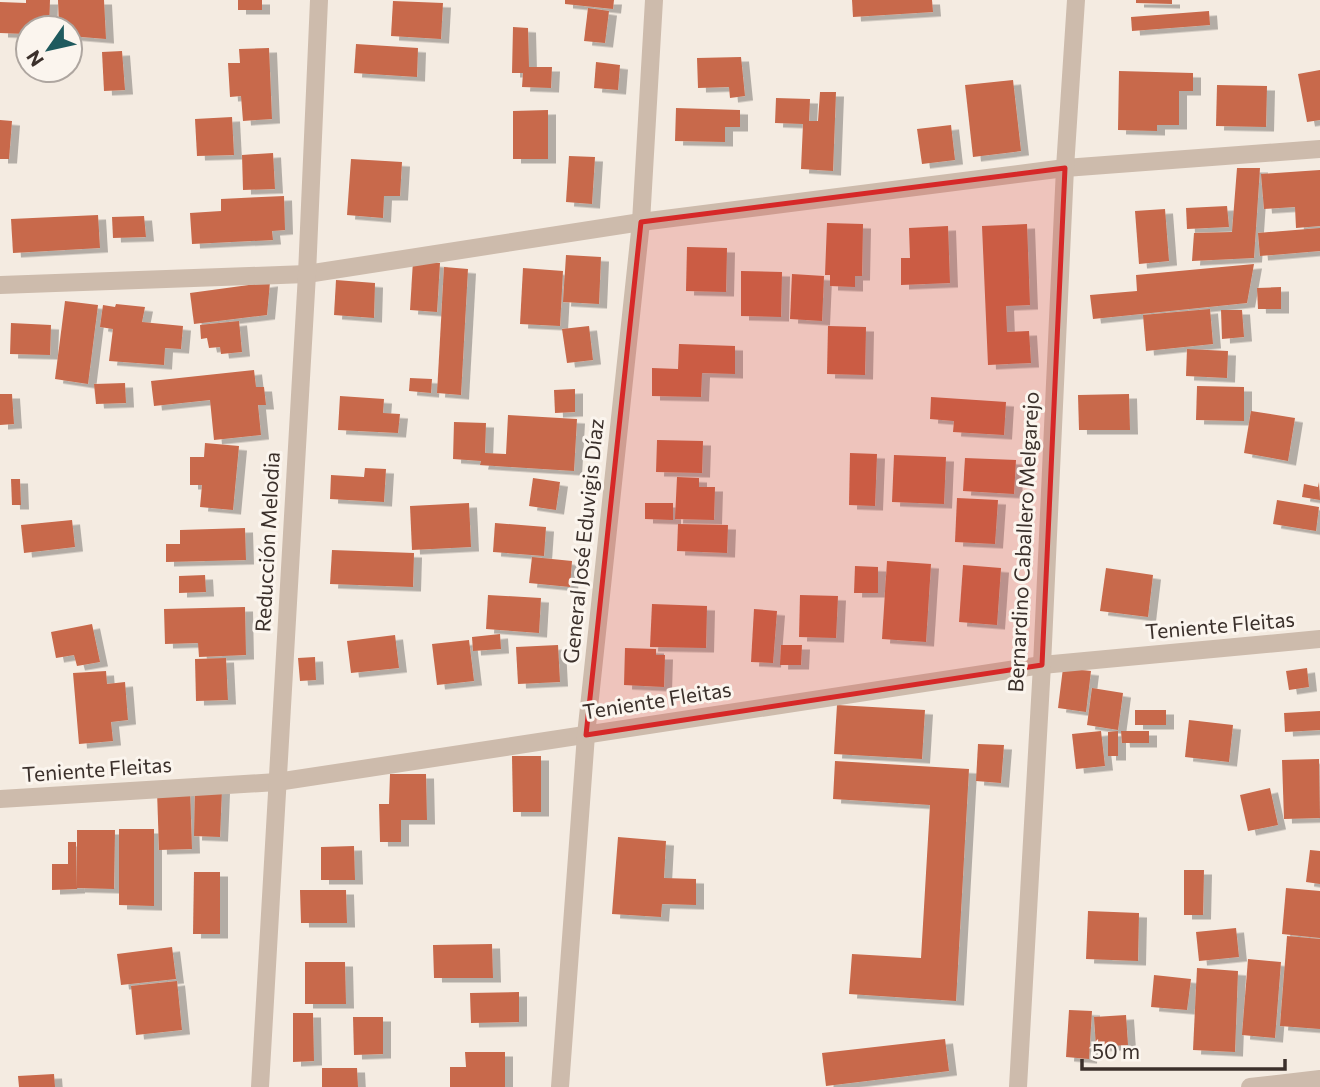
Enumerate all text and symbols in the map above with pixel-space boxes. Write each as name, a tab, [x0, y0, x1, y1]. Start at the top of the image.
north arrow	[14, 14, 84, 84]
text: N	[21, 46, 48, 71]
street label: Bernardino Caballero Melgarejo	[1002, 391, 1043, 693]
street label: General José Eduvigis Díaz	[557, 417, 608, 665]
street label: Reducción Melodia	[249, 451, 284, 633]
street label: Teniente Fleitas	[1144, 606, 1296, 643]
street label: Teniente Fleitas	[581, 675, 733, 724]
street label: Teniente Fleitas	[21, 751, 173, 786]
scale bar	[1082, 1028, 1285, 1072]
text: 50 m	[1092, 1038, 1140, 1063]

